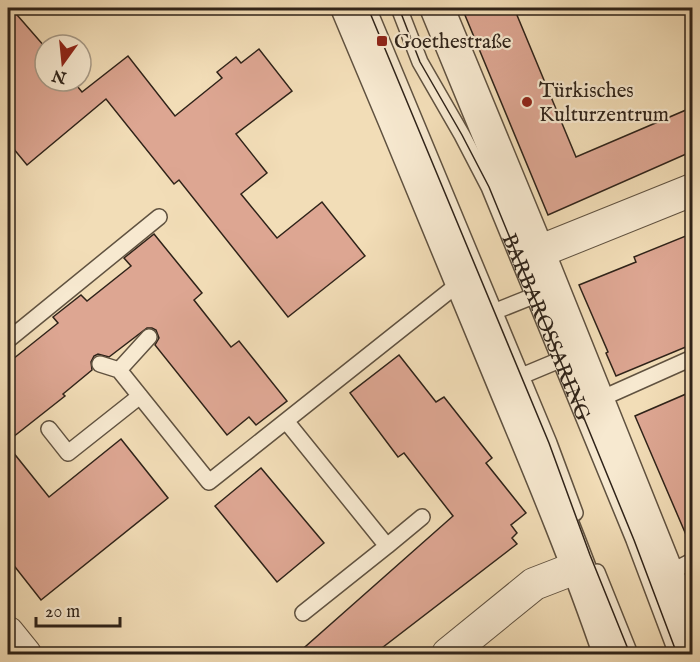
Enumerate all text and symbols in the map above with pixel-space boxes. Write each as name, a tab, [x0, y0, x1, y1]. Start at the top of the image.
place label: Goethestraße	[394, 29, 512, 56]
north arrow	[33, 33, 93, 93]
marker: Goethestraße	[375, 34, 389, 48]
text: N	[50, 64, 70, 87]
place label: Türkisches Kulturzentrum	[539, 78, 669, 129]
marker: Türkisches Kulturzentrum	[520, 95, 534, 109]
street label: BARBAROSSARING	[495, 230, 596, 426]
scale bar	[36, 590, 120, 628]
text: 20 m	[45, 601, 80, 624]

